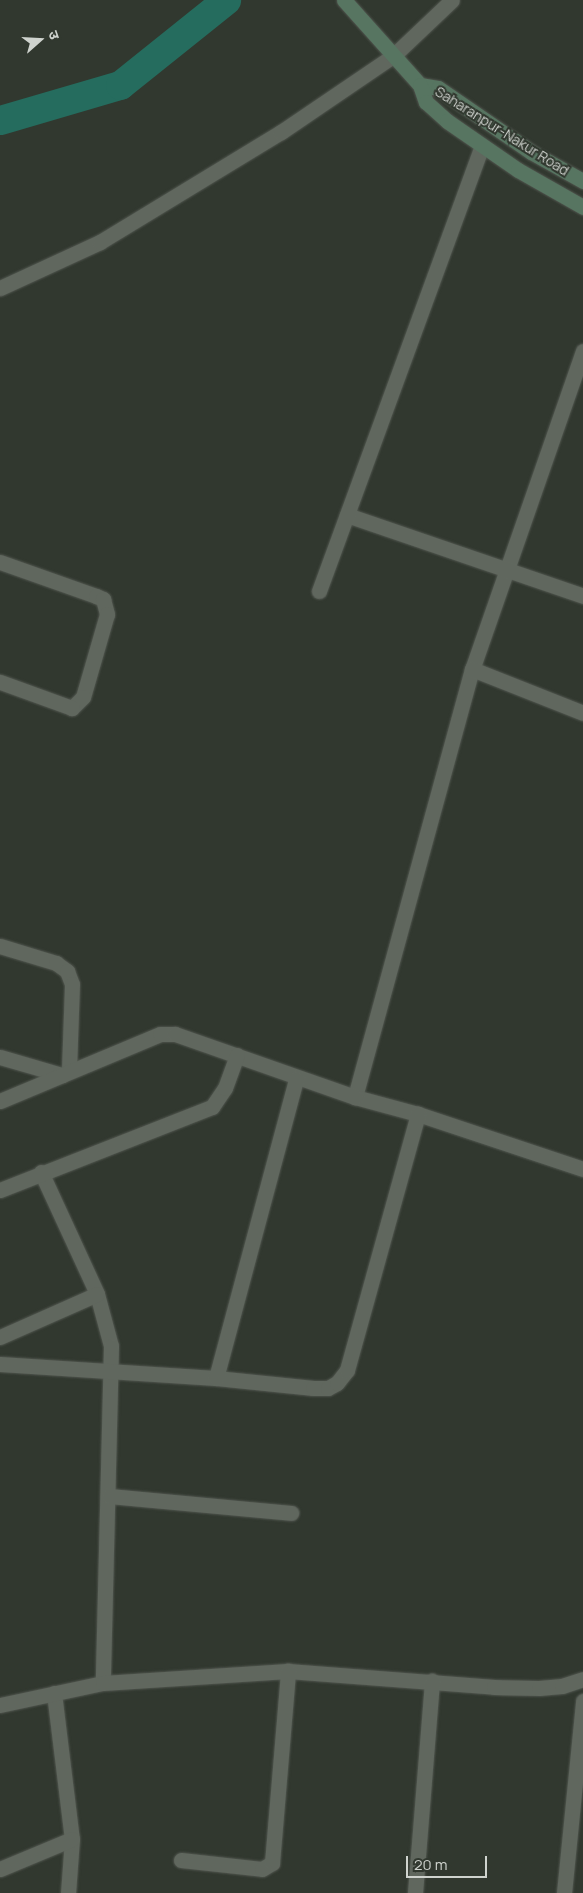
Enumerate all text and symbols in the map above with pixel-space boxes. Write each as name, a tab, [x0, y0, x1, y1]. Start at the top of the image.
north arrow	[15, 15, 65, 65]
text: उ	[44, 28, 65, 42]
street label: Saharanpur-Nakur Road	[432, 83, 572, 179]
scale bar	[408, 1846, 489, 1878]
text: 20 m	[414, 1854, 447, 1875]

